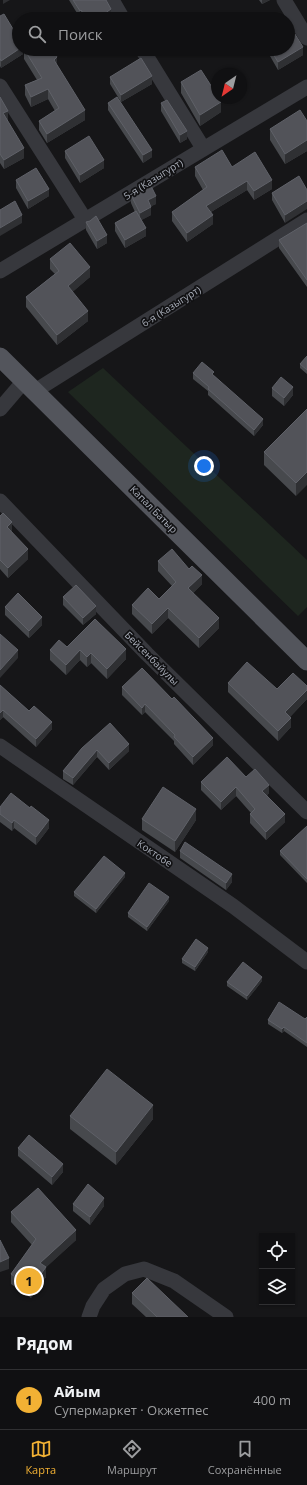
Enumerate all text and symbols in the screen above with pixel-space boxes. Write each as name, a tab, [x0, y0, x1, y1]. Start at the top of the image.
search box	[12, 12, 295, 56]
icon: search	[26, 23, 48, 45]
text: Поиск	[58, 24, 102, 44]
north arrow	[211, 68, 247, 104]
street label: 5-я (Казыгурт)	[121, 155, 185, 203]
street label: 6-я (Казыгурт)	[139, 282, 203, 330]
your location	[194, 456, 214, 476]
street label: Капал Батыр	[127, 482, 181, 536]
street label: Бейсенбайулы	[122, 628, 182, 688]
street label: Коктобе	[135, 836, 176, 870]
map controls	[259, 1233, 295, 1305]
button: locate	[259, 1233, 295, 1269]
pin: 1	[16, 1266, 42, 1296]
button: layers	[259, 1269, 295, 1305]
text: Рядом	[16, 1332, 73, 1355]
text: Айым	[54, 1381, 101, 1401]
text: 1	[25, 1391, 33, 1409]
text: 400 m	[253, 1391, 291, 1409]
text: Супермаркет · Окжетпес	[54, 1401, 208, 1419]
tab: Карта	[25, 1438, 56, 1477]
tab: Маршрут	[107, 1438, 157, 1477]
tab: Сохранённые	[208, 1438, 282, 1477]

